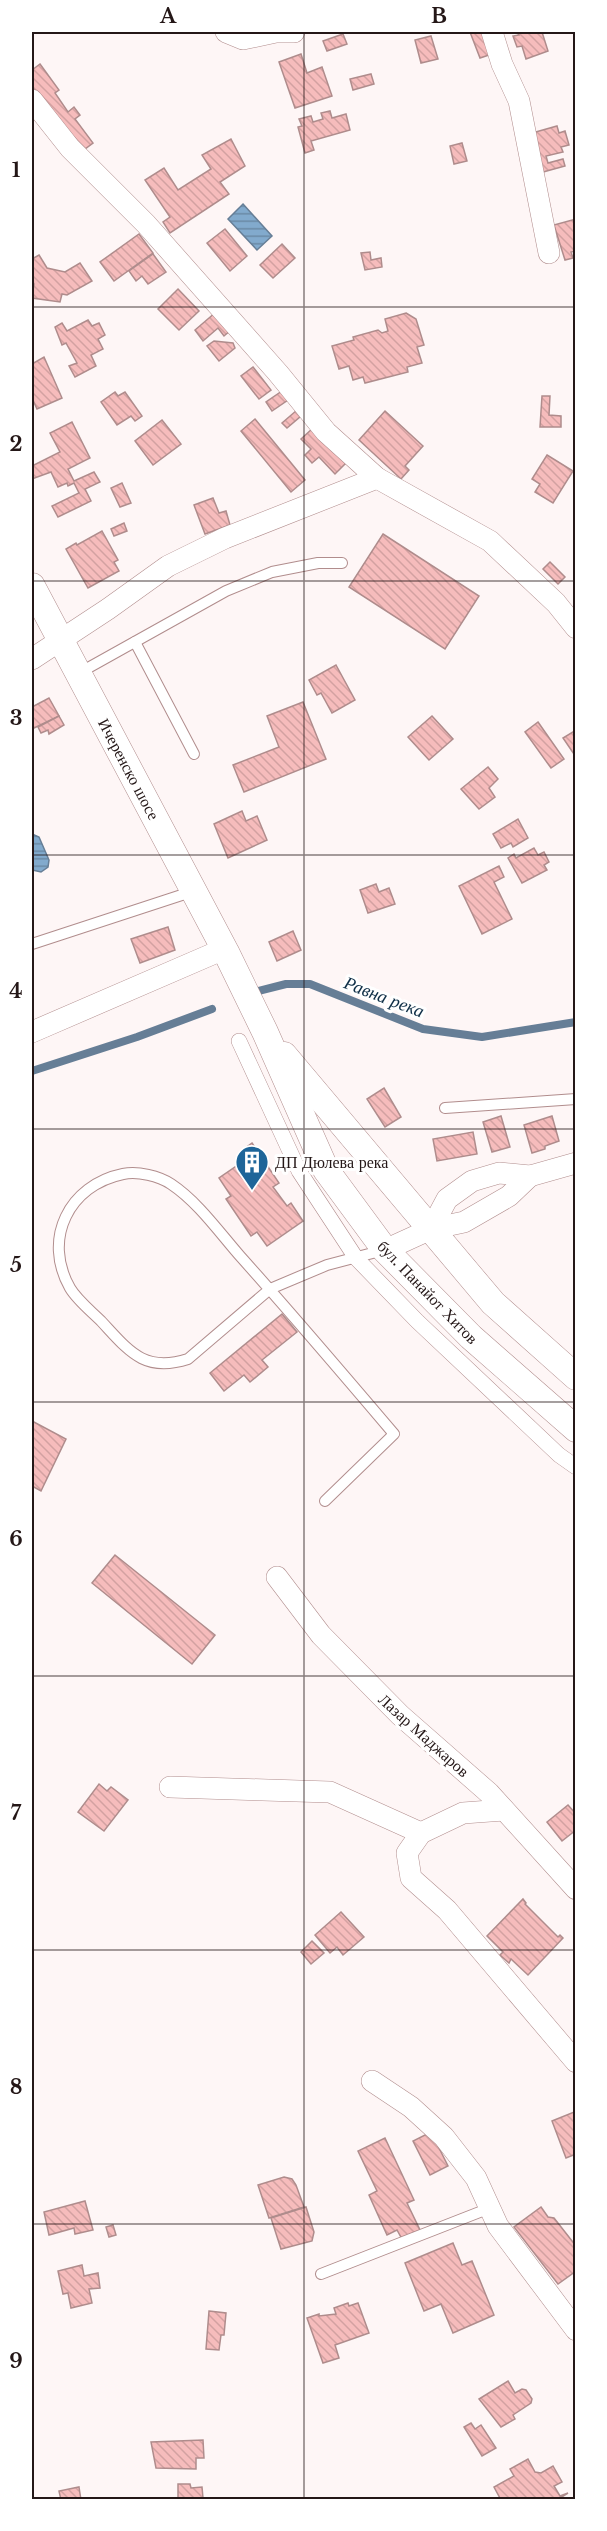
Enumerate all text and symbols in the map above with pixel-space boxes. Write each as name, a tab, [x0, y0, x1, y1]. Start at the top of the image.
text: A	[159, 4, 177, 28]
text: B	[431, 4, 447, 28]
text: 1	[12, 158, 21, 182]
text: 2	[9, 432, 23, 456]
text: 3	[10, 706, 22, 730]
street label: Ичеренско шосе	[94, 715, 164, 823]
water label: Равна река	[340, 971, 427, 1022]
text: 4	[9, 979, 23, 1003]
building icon: ДП Дюлева река	[234, 1144, 270, 1191]
place label: ДП Дюлева река	[275, 1152, 388, 1172]
street label: бул. Панайот Хитов	[373, 1236, 483, 1348]
text: 5	[10, 1253, 22, 1277]
text: 6	[9, 1527, 23, 1551]
street label: Лазар Маджаров	[375, 1689, 474, 1781]
text: 7	[11, 1801, 22, 1825]
text: 8	[10, 2075, 22, 2099]
text: 9	[9, 2349, 23, 2373]

